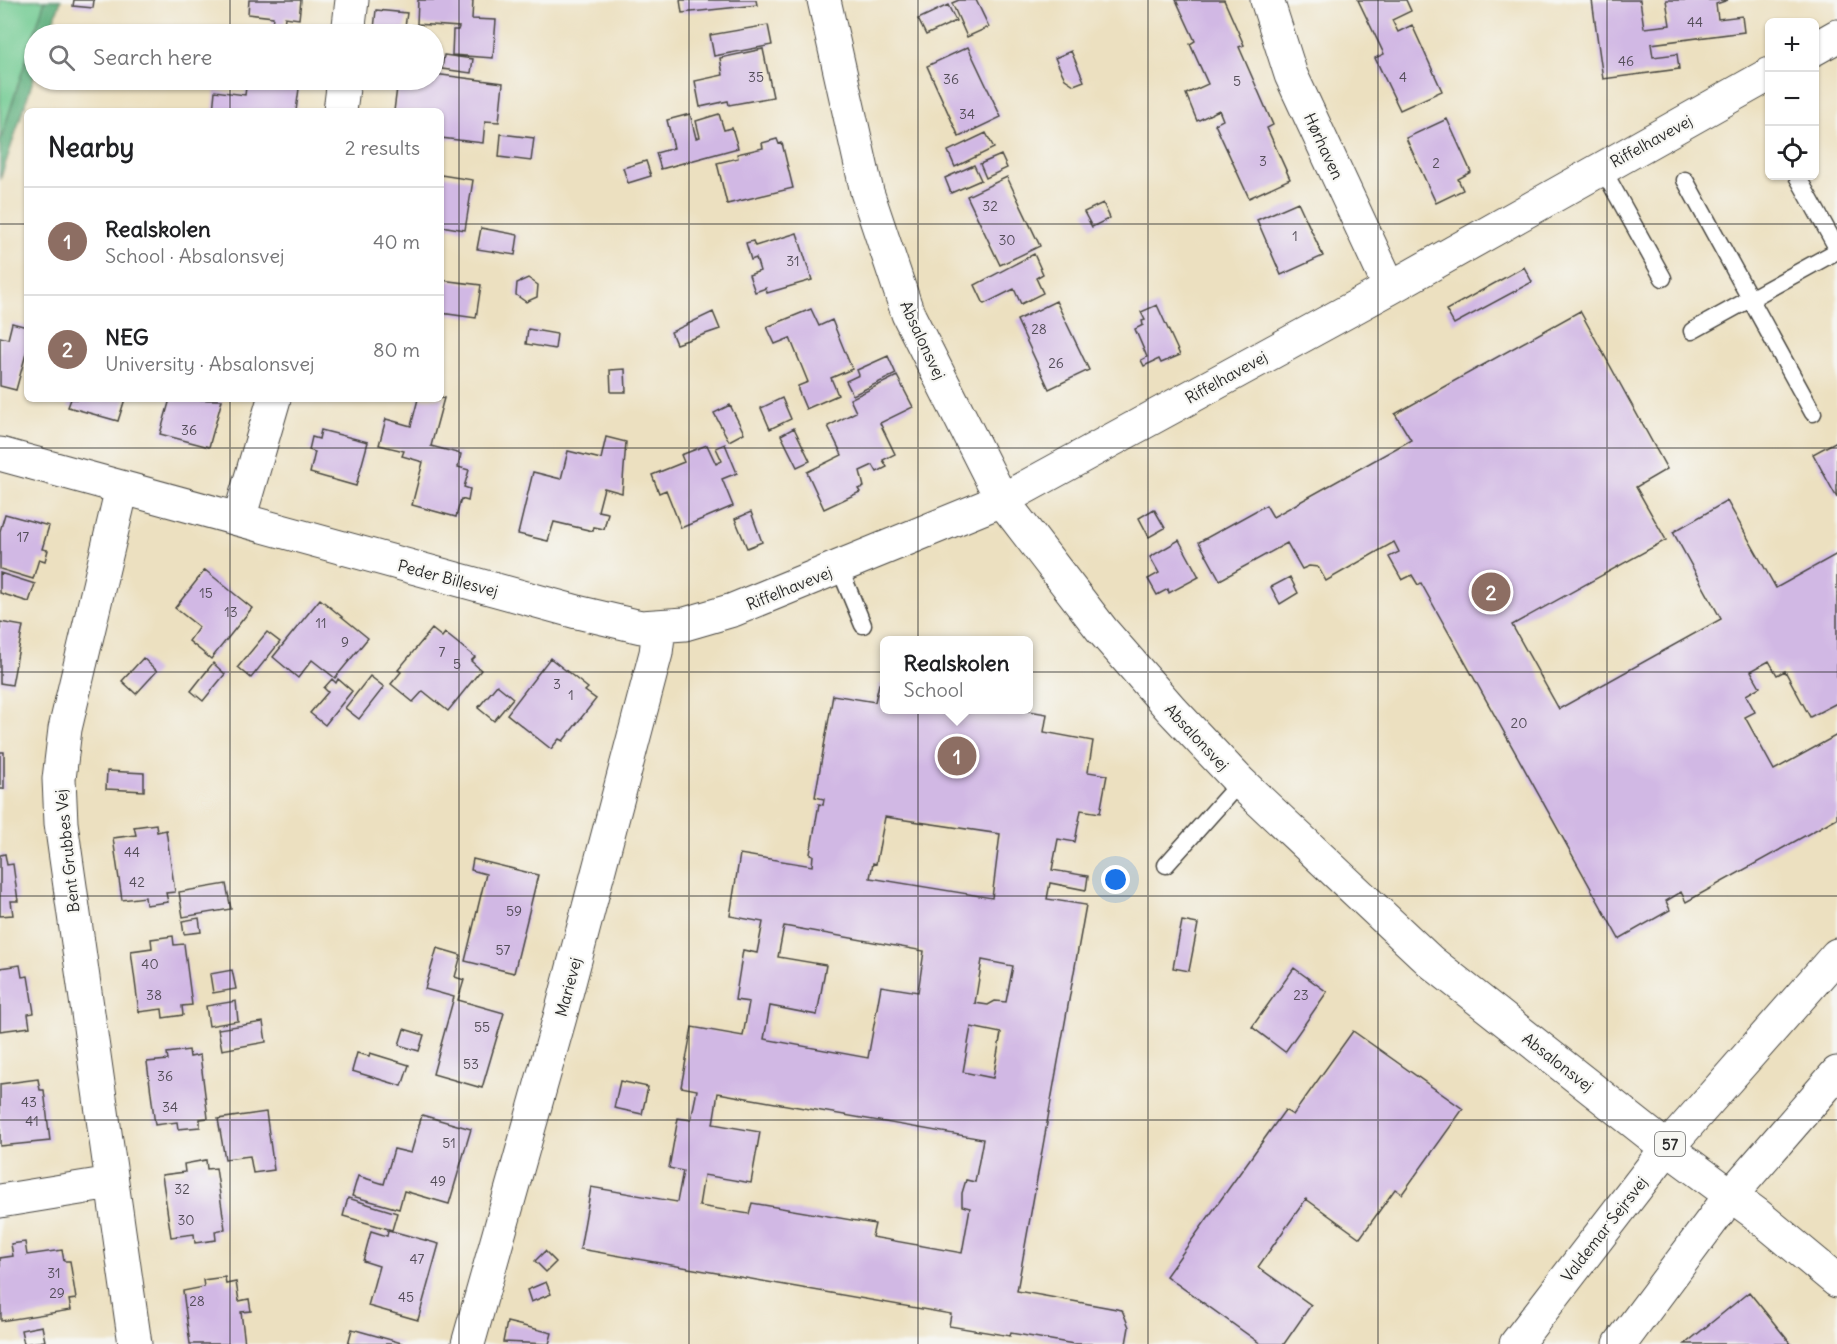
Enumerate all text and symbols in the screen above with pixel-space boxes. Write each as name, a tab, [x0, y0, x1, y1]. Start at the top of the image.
house number: 44	[1687, 13, 1703, 31]
map controls	[1765, 18, 1819, 180]
button: +	[1765, 18, 1819, 72]
search box	[24, 24, 444, 90]
icon: search	[45, 41, 78, 74]
text: Search here	[93, 43, 212, 71]
house number: 46	[1618, 52, 1634, 70]
house number: 35	[748, 68, 764, 86]
house number: 4	[1399, 68, 1407, 86]
house number: 36	[943, 70, 959, 88]
house number: 5	[1233, 72, 1241, 90]
button: −	[1765, 72, 1819, 126]
house number: 34	[959, 105, 975, 123]
street label: Hørhaven	[1300, 110, 1348, 182]
street label: Riffelhavevej	[1606, 110, 1696, 172]
button: locate	[1765, 126, 1819, 180]
text: Nearby	[48, 131, 134, 164]
text: 2 results	[345, 135, 420, 160]
house number: 3	[1259, 152, 1267, 170]
house number: 2	[1432, 154, 1440, 172]
house number: 32	[982, 197, 998, 215]
text: Realskolen	[105, 215, 211, 243]
house number: 1	[1292, 227, 1298, 245]
text: 1	[64, 229, 71, 254]
text: 40 m	[373, 229, 420, 254]
house number: 30	[998, 231, 1016, 249]
text: School · Absalonsvej	[105, 243, 285, 268]
house number: 31	[786, 252, 800, 270]
street label: Absalonsvej	[896, 297, 950, 383]
house number: 28	[1031, 320, 1047, 338]
text: NEG	[105, 323, 149, 351]
text: 2	[62, 337, 73, 362]
text: 80 m	[373, 337, 420, 362]
street label: Riffelhavevej	[1181, 346, 1271, 408]
text: University · Absalonsvej	[105, 351, 315, 376]
house number: 26	[1048, 354, 1064, 372]
house number: 36	[181, 421, 197, 439]
house number: 17	[17, 528, 29, 546]
street label: Peder Billesvej	[396, 555, 500, 601]
street label: Riffelhavevej	[743, 562, 835, 614]
pin: 2	[1472, 570, 1510, 614]
house number: 15	[199, 584, 213, 602]
house number: 13	[224, 603, 238, 621]
house number: 11	[315, 614, 327, 632]
house number: 9	[341, 633, 349, 651]
popup	[880, 636, 1033, 714]
house number: 7	[439, 643, 446, 661]
text: Realskolen	[904, 649, 1009, 677]
house number: 5	[453, 655, 461, 673]
house number: 3	[553, 675, 561, 693]
text: School	[904, 677, 963, 702]
house number: 1	[568, 686, 574, 704]
street label: Absalonsvej	[1161, 699, 1233, 775]
house number: 20	[1511, 714, 1527, 732]
pin: 1	[938, 734, 976, 778]
street label: Bent Grubbes Vej	[51, 788, 83, 914]
house number: 44	[124, 843, 140, 861]
your location	[1101, 865, 1130, 894]
house number: 42	[129, 873, 145, 891]
house number: 59	[506, 902, 522, 920]
house number: 57	[496, 941, 511, 959]
house number: 40	[141, 955, 159, 973]
street label: Marievej	[550, 955, 586, 1019]
house number: 38	[146, 986, 162, 1004]
house number: 23	[1293, 986, 1309, 1004]
house number: 55	[474, 1018, 490, 1036]
street label: Absalonsvej	[1519, 1028, 1597, 1096]
house number: 53	[463, 1055, 479, 1073]
house number: 36	[157, 1067, 173, 1085]
house number: 43	[21, 1093, 37, 1111]
house number: 34	[162, 1098, 178, 1116]
house number: 41	[25, 1112, 39, 1130]
road number: 57	[1655, 1132, 1685, 1156]
house number: 51	[442, 1134, 456, 1152]
house number: 49	[430, 1172, 446, 1190]
street label: Valdemar Sejrsvej	[1557, 1172, 1651, 1286]
house number: 32	[174, 1180, 190, 1198]
house number: 30	[177, 1211, 195, 1229]
house number: 47	[410, 1250, 425, 1268]
house number: 31	[47, 1264, 61, 1282]
house number: 29	[49, 1284, 65, 1302]
house number: 45	[398, 1288, 414, 1306]
house number: 28	[189, 1292, 205, 1310]

